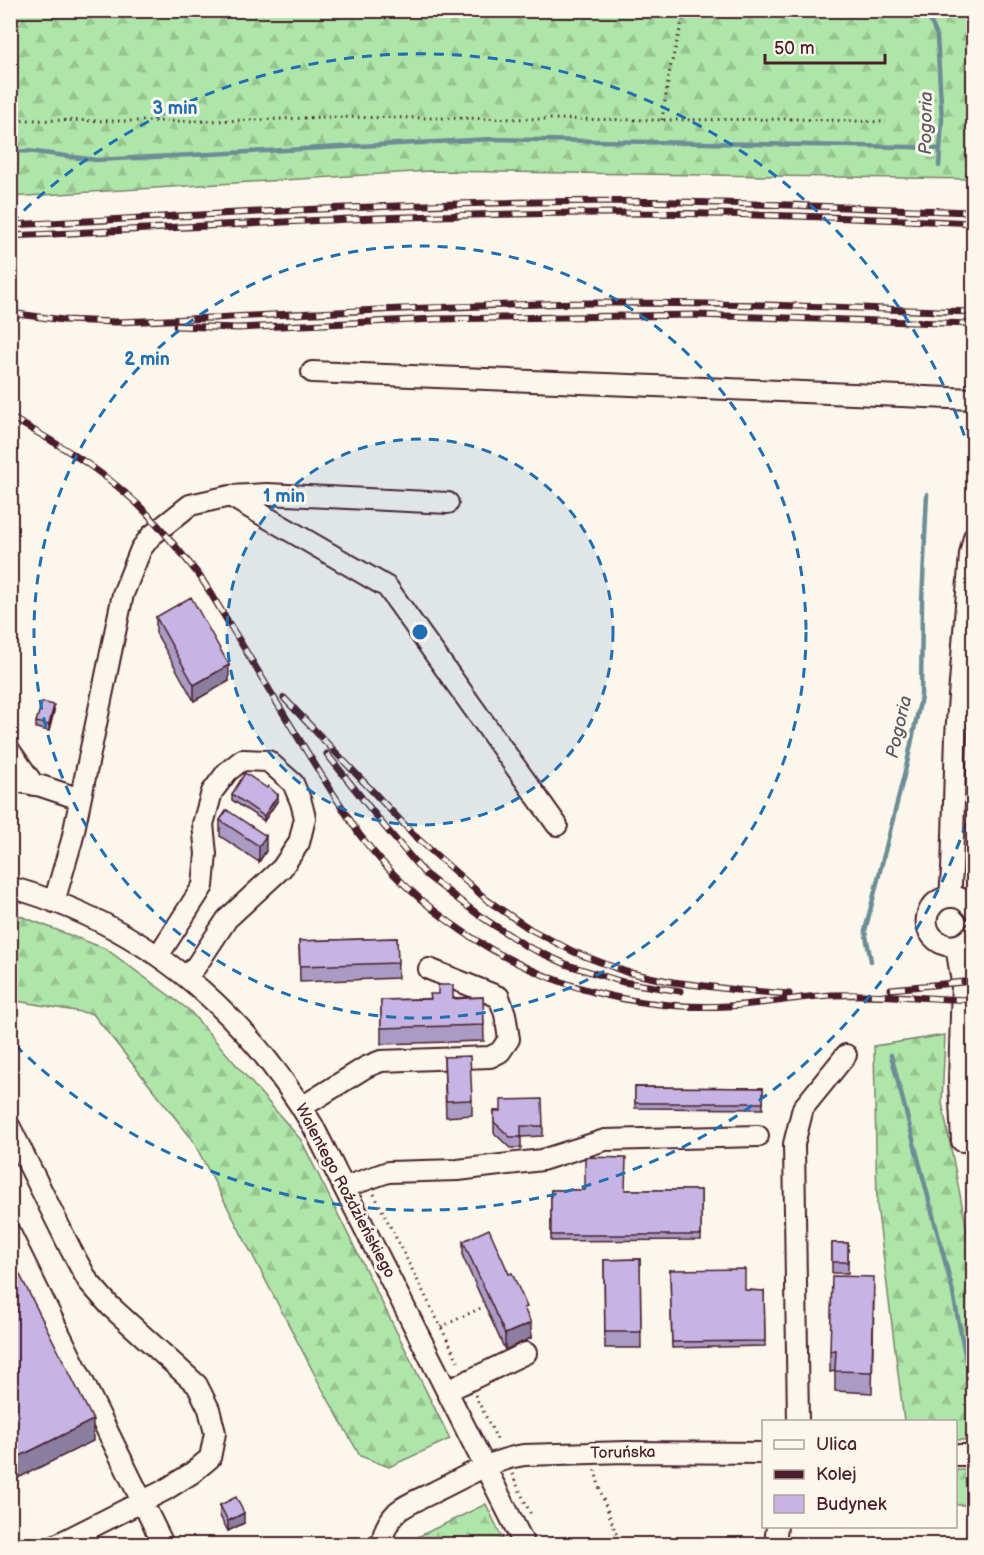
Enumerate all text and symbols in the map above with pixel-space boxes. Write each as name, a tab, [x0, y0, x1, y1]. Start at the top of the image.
scale bar	[765, 27, 885, 65]
text: 50 m	[774, 38, 815, 59]
water label: Pogoria	[915, 91, 937, 155]
text: 3 min	[152, 98, 198, 119]
text: 2 min	[124, 349, 170, 370]
text: 1 min	[263, 486, 305, 507]
centre of rings	[410, 622, 430, 642]
water label: Pogoria	[882, 694, 916, 760]
street label: Walentego Roździeńskiego	[291, 1101, 399, 1281]
legend	[762, 1420, 957, 1528]
text: Ulica	[816, 1434, 857, 1455]
street label: Toruńska	[590, 1443, 656, 1463]
text: Kolej	[816, 1464, 856, 1485]
text: Budynek	[816, 1494, 887, 1515]

